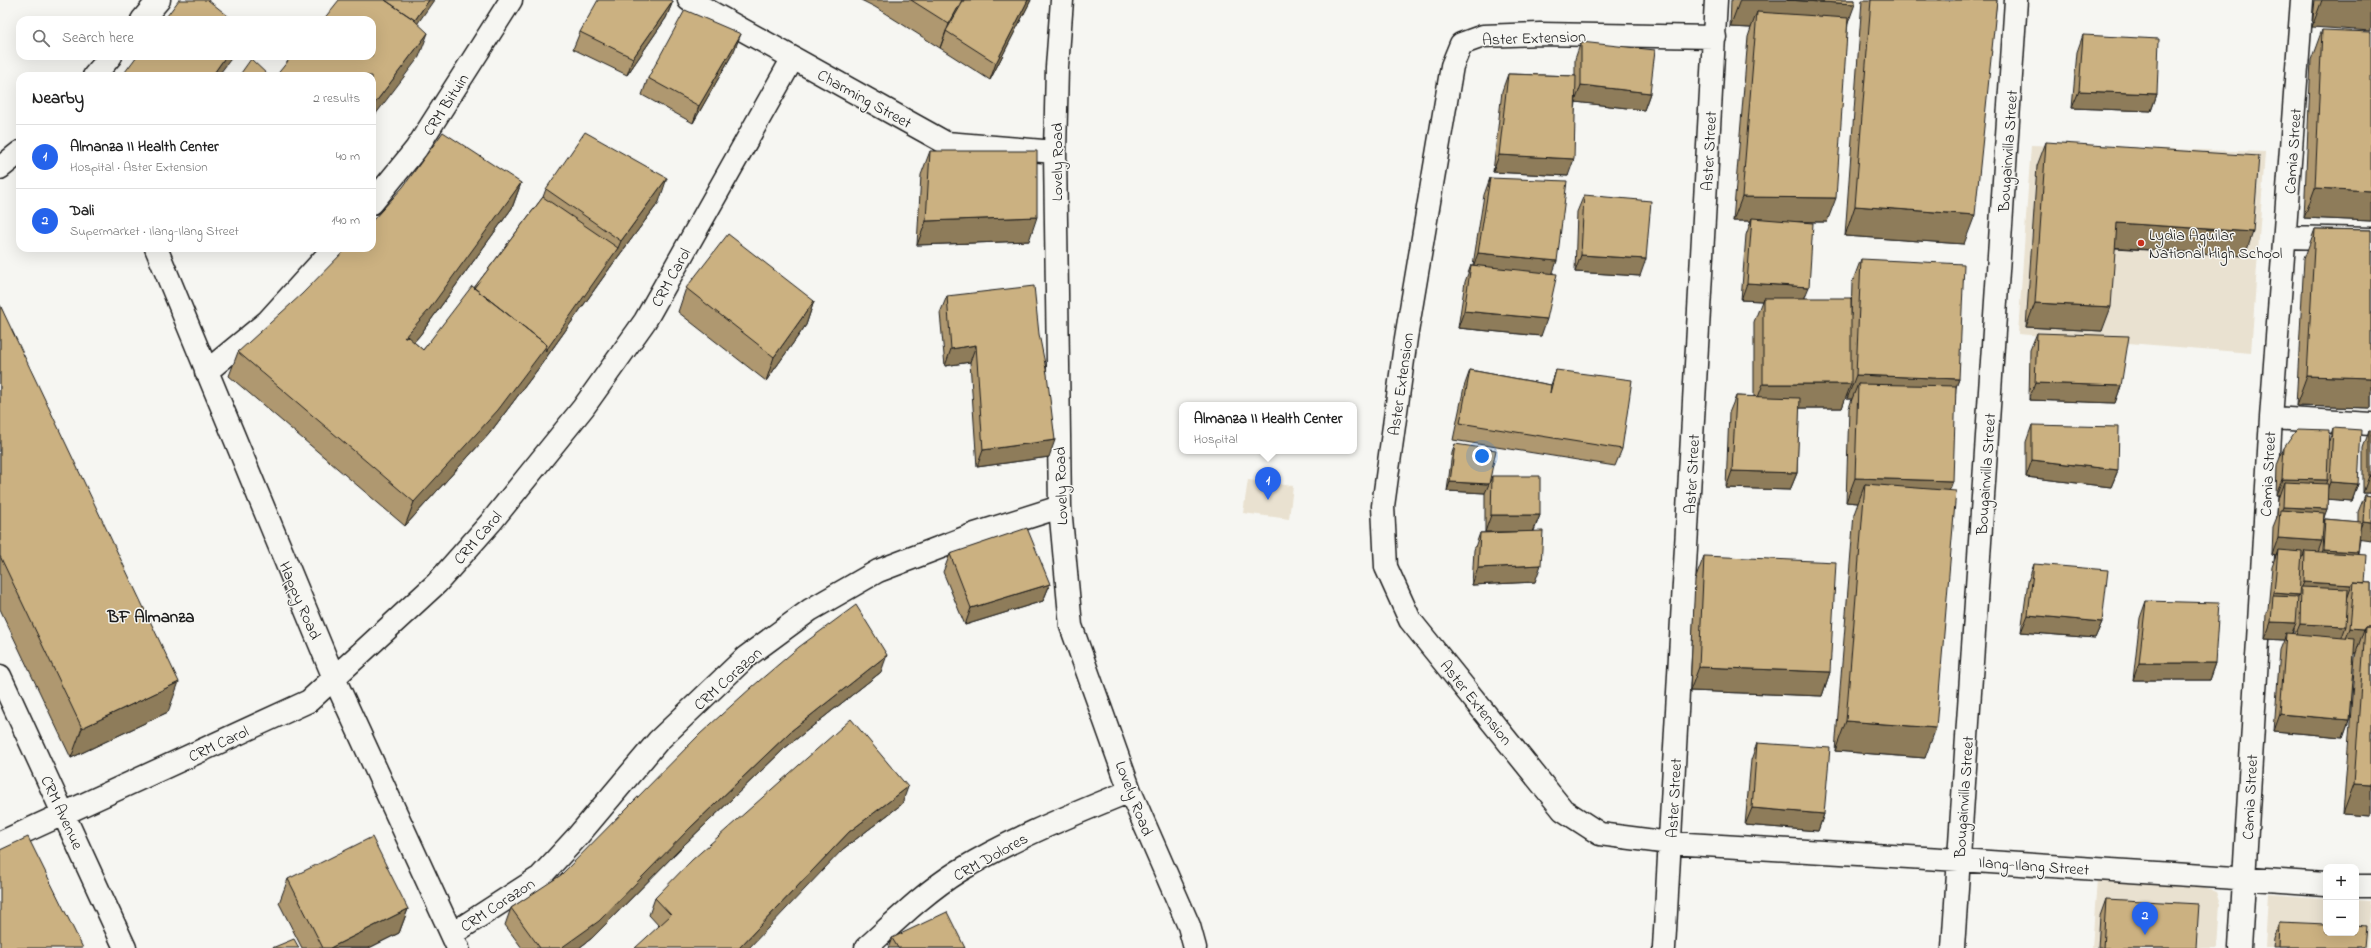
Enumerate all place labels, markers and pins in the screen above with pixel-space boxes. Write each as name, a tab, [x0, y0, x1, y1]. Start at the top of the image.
place label: Lydia Aguilar National High School	[2149, 224, 2283, 266]
marker: Lydia Aguilar National High School	[2136, 238, 2146, 248]
pin: 1	[1255, 467, 1281, 500]
pin: 2	[2132, 902, 2158, 935]

